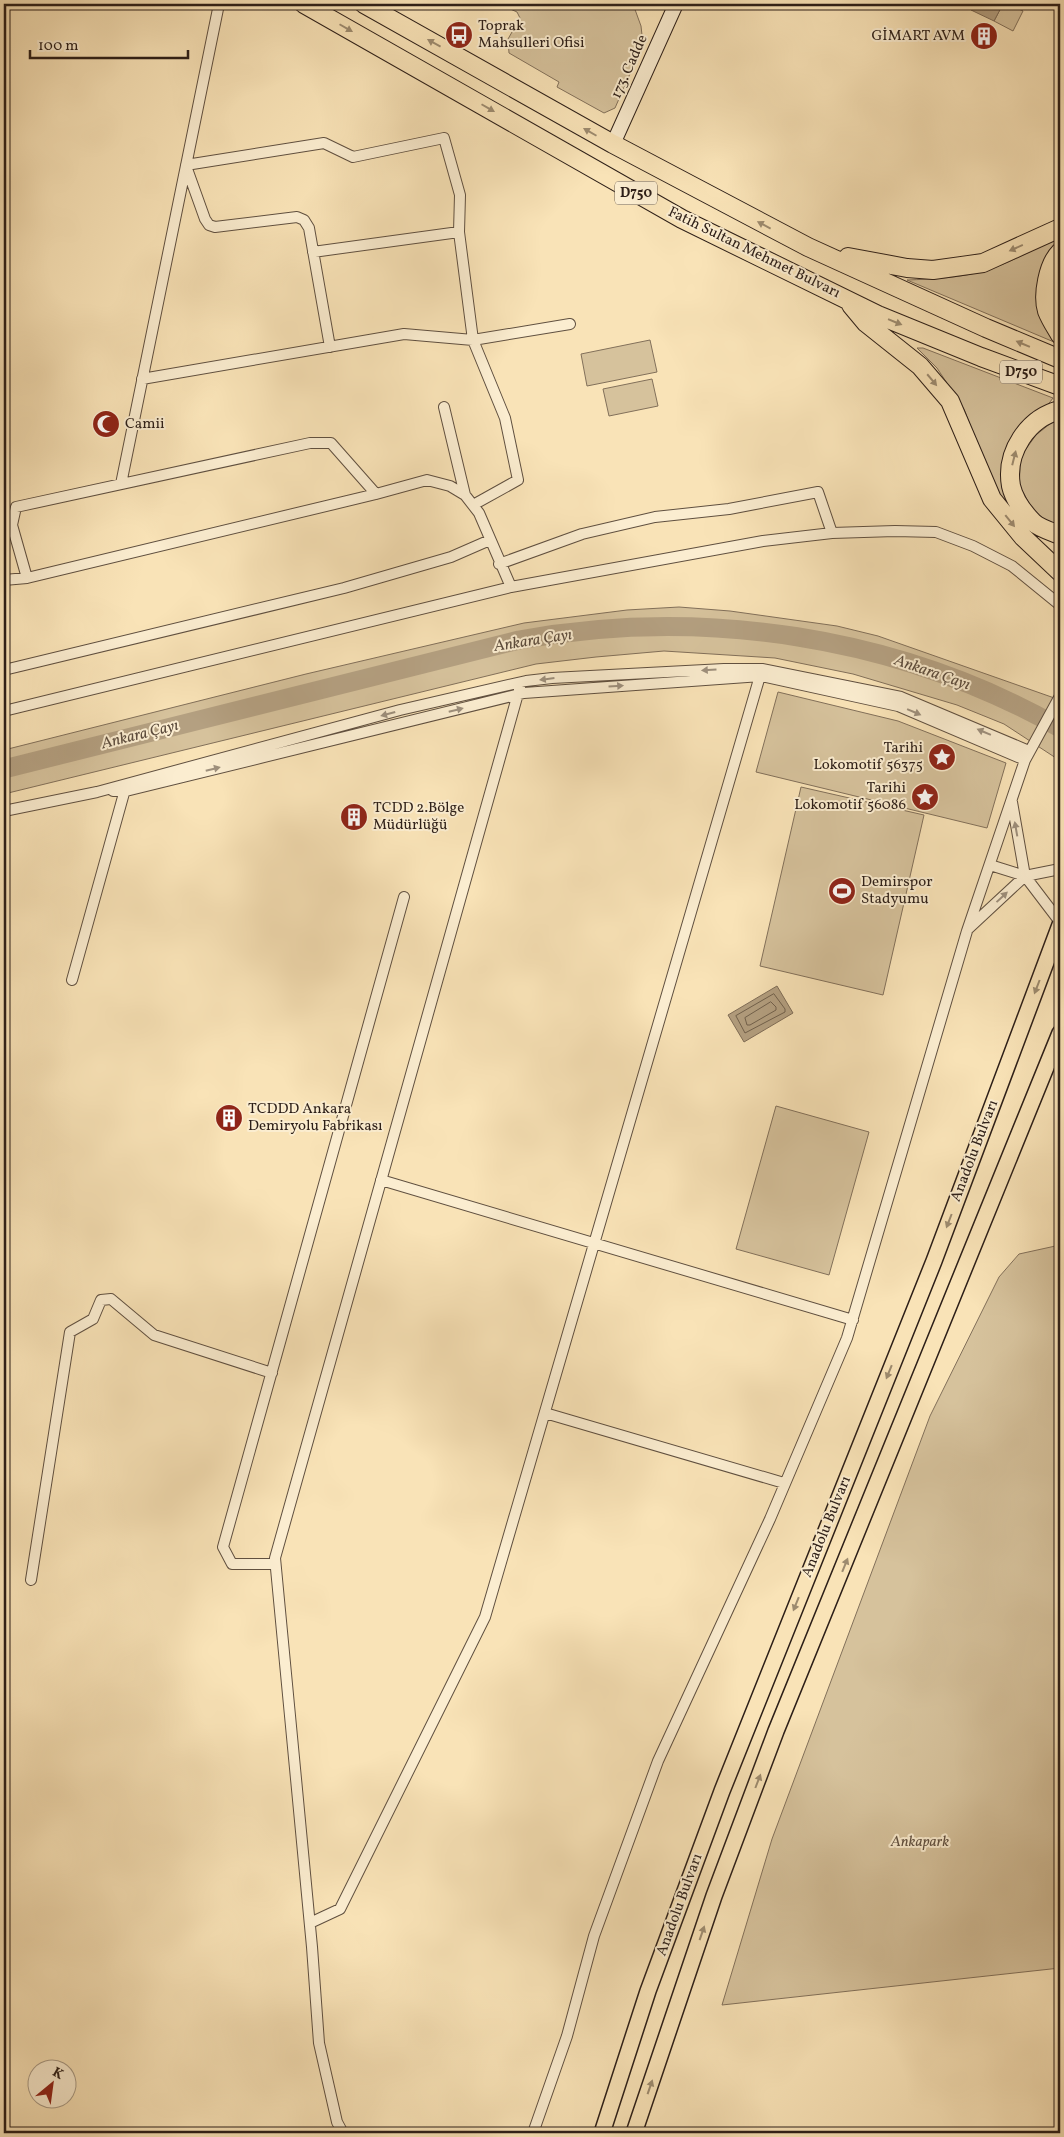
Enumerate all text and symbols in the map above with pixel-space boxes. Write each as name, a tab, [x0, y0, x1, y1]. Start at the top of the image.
place label: Toprak Mahsulleri Ofisi	[478, 16, 584, 54]
bus stop icon: Toprak Mahsulleri Ofisi	[444, 20, 474, 50]
building icon: GİMART AVM	[969, 21, 999, 51]
one-way arrow	[339, 24, 354, 32]
place label: GİMART AVM	[871, 26, 965, 47]
scale bar	[30, 28, 188, 60]
street label: 173. Cadde	[607, 32, 653, 102]
text: 100 m	[38, 36, 78, 57]
one-way arrow	[426, 39, 441, 47]
one-way arrow	[481, 104, 494, 113]
one-way arrow	[584, 127, 597, 136]
road number: D750	[615, 182, 657, 204]
street label: Fatih Sultan Mehmet Bulvarı	[664, 202, 844, 304]
one-way arrow	[758, 220, 771, 229]
one-way arrow	[1009, 245, 1023, 253]
one-way arrow	[888, 318, 902, 326]
one-way arrow	[1016, 339, 1030, 347]
road number: D750	[1000, 361, 1042, 384]
one-way arrow	[926, 374, 937, 386]
mosque icon: Camii	[91, 409, 121, 439]
place label: Camii	[125, 414, 165, 435]
one-way arrow	[1010, 451, 1018, 466]
one-way arrow	[1004, 514, 1015, 527]
water label: Ankara Çayı	[491, 624, 574, 658]
water label: Ankara Çayı	[890, 649, 973, 696]
one-way arrow	[700, 666, 716, 674]
one-way arrow	[538, 675, 554, 683]
one-way arrow	[608, 681, 624, 689]
one-way arrow	[448, 706, 463, 714]
one-way arrow	[907, 709, 921, 717]
one-way arrow	[380, 710, 395, 718]
water label: Ankara Çayı	[98, 715, 181, 755]
one-way arrow	[977, 728, 991, 736]
place label: Tarihi Lokomotif 56375	[813, 738, 923, 776]
place icon: Tarihi Lokomotif 56375	[927, 742, 957, 772]
one-way arrow	[206, 765, 221, 773]
place label: Tarihi Lokomotif 56086	[794, 778, 906, 816]
place icon: Tarihi Lokomotif 56086	[910, 782, 940, 812]
place label: TCDD 2.Bölge Müdürlüğü	[373, 798, 464, 836]
building icon: TCDD 2.Bölge Müdürlüğü	[339, 802, 369, 832]
one-way arrow	[1012, 821, 1020, 837]
place label: Demirspor Stadyumu	[861, 872, 932, 910]
sports icon: Demirspor Stadyumu	[827, 876, 857, 906]
one-way arrow	[996, 891, 1008, 903]
one-way arrow	[1033, 980, 1041, 995]
street label: Anadolu Bulvarı	[946, 1097, 1004, 1205]
place label: TCDDD Ankara Demiryolu Fabrikası	[248, 1099, 383, 1137]
building icon: TCDDD Ankara Demiryolu Fabrikası	[214, 1103, 244, 1133]
one-way arrow	[945, 1214, 953, 1229]
one-way arrow	[885, 1365, 893, 1379]
street label: Anadolu Bulvarı	[797, 1473, 857, 1581]
one-way arrow	[841, 1558, 849, 1572]
one-way arrow	[792, 1597, 800, 1612]
one-way arrow	[755, 1773, 762, 1788]
park label: Ankapark	[890, 1832, 949, 1853]
street label: Anadolu Bulvarı	[652, 1851, 708, 1959]
one-way arrow	[698, 1925, 706, 1940]
north arrow	[28, 2060, 78, 2110]
text: K	[49, 2063, 67, 2085]
one-way arrow	[646, 2079, 654, 2094]

